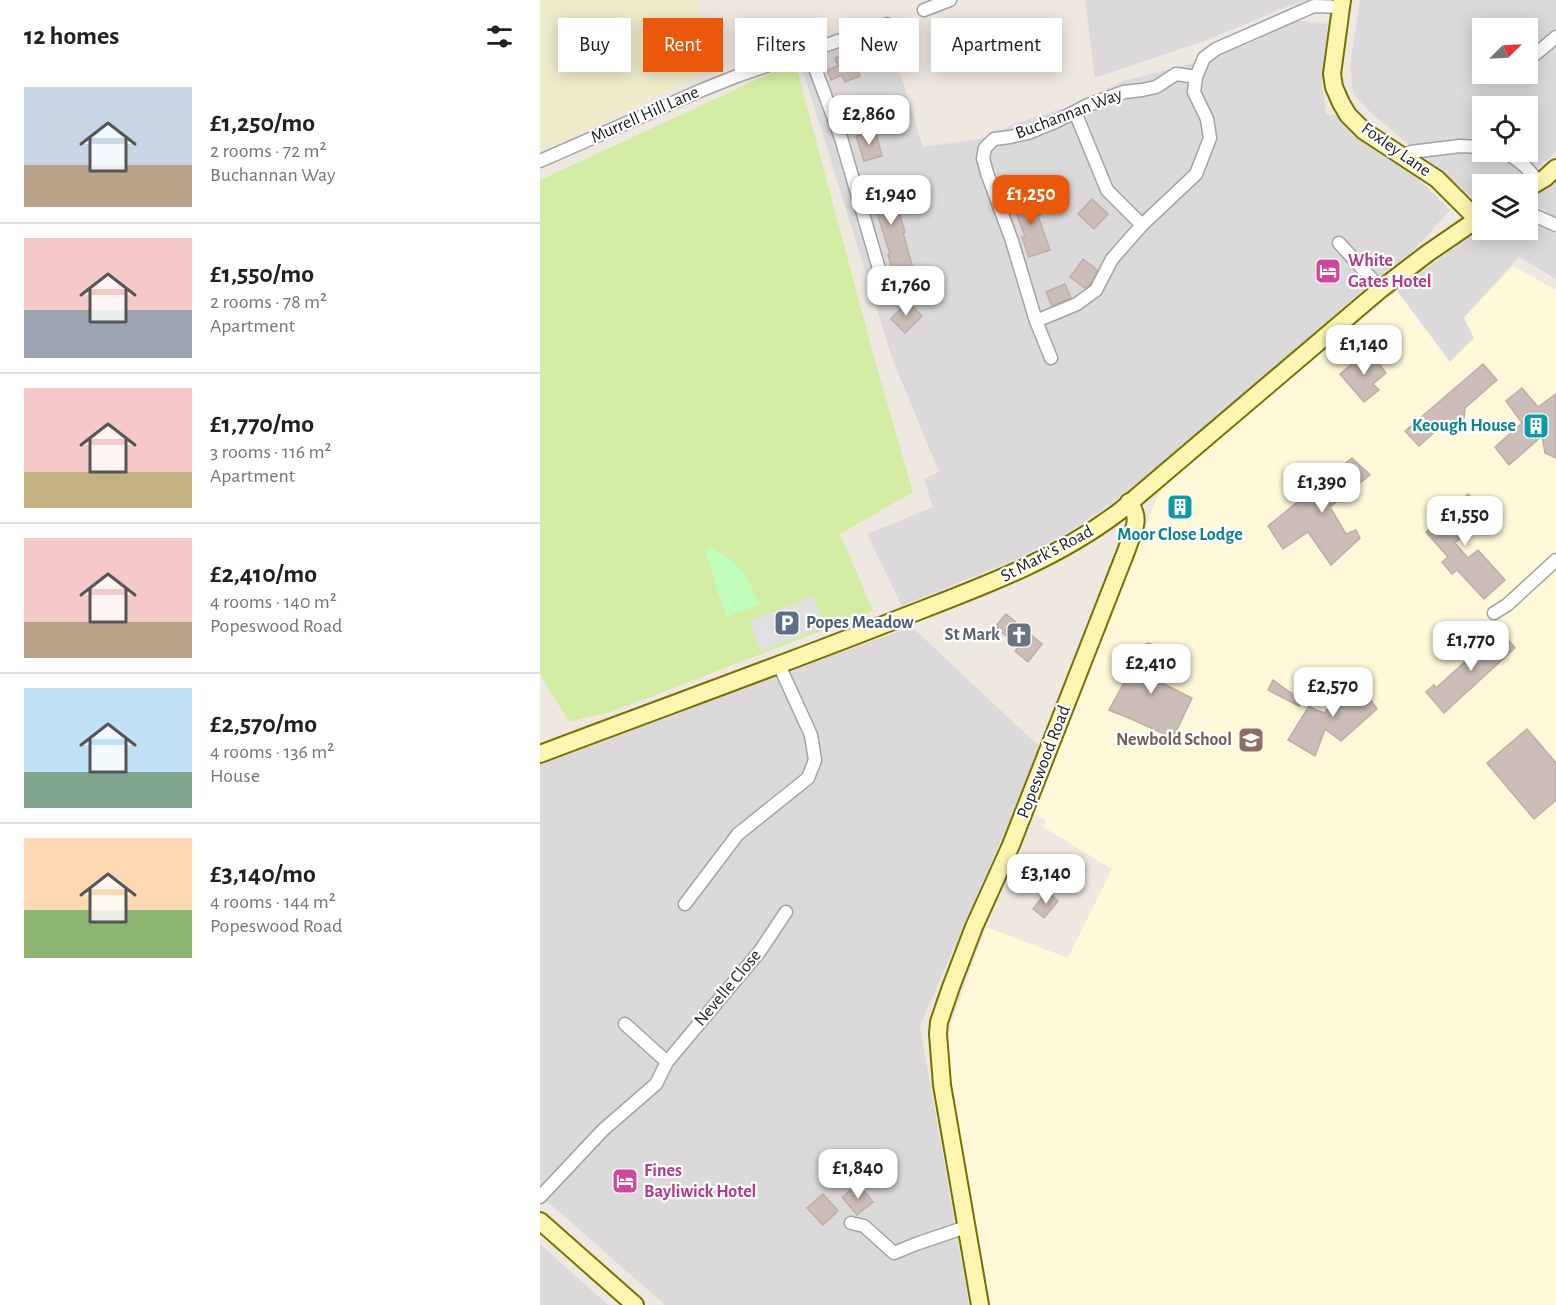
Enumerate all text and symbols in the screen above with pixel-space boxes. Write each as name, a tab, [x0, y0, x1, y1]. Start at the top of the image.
chip: Buy	[558, 18, 631, 72]
chip: Rent	[643, 18, 723, 72]
chip: Filters	[735, 18, 827, 72]
chip: New	[839, 18, 919, 72]
chip: Apartment	[931, 18, 1062, 72]
north arrow	[1472, 18, 1538, 84]
map controls	[1472, 18, 1538, 240]
icon: filters	[483, 20, 516, 53]
text: 12 homes	[24, 23, 119, 49]
street label: Murrell Hill Lane	[588, 83, 702, 147]
street label: Buchannan Way	[1013, 85, 1125, 143]
pin: £2,860	[820, 95, 918, 146]
button: locate	[1472, 96, 1538, 162]
text: £2,860	[843, 104, 895, 124]
text: £1,250/mo	[210, 110, 315, 136]
icon: home	[72, 111, 144, 183]
street label: Foxley Lane	[1358, 120, 1434, 180]
text: 2 rooms · 72 m²	[210, 141, 327, 161]
text: Buchannan Way	[210, 165, 335, 185]
button: layers	[1472, 174, 1538, 240]
pin: £1,940	[842, 175, 940, 226]
pin: £1,250	[982, 175, 1080, 226]
text: £1,940	[866, 184, 916, 204]
text: £1,250	[1006, 184, 1056, 204]
place label: White Gates Hotel	[1348, 252, 1432, 291]
hotel icon: White Gates Hotel	[1313, 256, 1343, 286]
text: £1,550/mo	[210, 261, 314, 287]
icon: home	[72, 262, 144, 334]
pin: £1,760	[857, 266, 955, 317]
text: £1,760	[881, 275, 931, 295]
text: 2 rooms · 78 m²	[210, 292, 327, 312]
text: Apartment	[210, 316, 295, 336]
pin: £1,140	[1315, 325, 1413, 376]
text: £1,140	[1340, 334, 1388, 354]
text: £1,770/mo	[210, 411, 314, 437]
building icon: Keough House	[1521, 411, 1551, 441]
icon: home	[72, 412, 144, 484]
place label: Keough House	[1412, 417, 1516, 435]
text: 3 rooms · 116 m²	[210, 442, 331, 462]
pin: £1,390	[1273, 463, 1371, 514]
text: Apartment	[210, 466, 295, 486]
text: £1,390	[1297, 472, 1347, 492]
building icon: Moor Close Lodge	[1165, 492, 1195, 522]
pin: £1,550	[1416, 496, 1514, 547]
text: £1,550	[1441, 505, 1489, 525]
street label: St Mark's Road	[998, 522, 1096, 586]
place label: Moor Close Lodge	[1117, 526, 1243, 544]
text: £2,410/mo	[210, 561, 317, 587]
icon: home	[72, 562, 144, 634]
text: 4 rooms · 140 m²	[210, 592, 337, 612]
parking icon: Popes Meadow	[772, 608, 802, 638]
place label: Popes Meadow	[806, 614, 914, 632]
text: Popeswood Road	[210, 616, 342, 636]
church icon: St Mark	[1004, 620, 1034, 650]
pin: £1,770	[1422, 621, 1520, 672]
place label: St Mark	[945, 626, 1000, 644]
text: £1,770	[1447, 630, 1495, 650]
pin: £2,410	[1102, 644, 1200, 695]
text: £2,410	[1126, 653, 1176, 673]
pin: £2,570	[1284, 667, 1382, 718]
text: £2,570	[1308, 676, 1358, 696]
street label: Popeswood Road	[1014, 703, 1074, 821]
text: £2,570/mo	[210, 711, 317, 737]
icon: home	[72, 712, 144, 784]
school or university icon: Newbold School	[1236, 725, 1266, 755]
place label: Newbold School	[1116, 731, 1232, 749]
text: 4 rooms · 136 m²	[210, 742, 334, 762]
text: House	[210, 766, 260, 786]
pin: £3,140	[997, 854, 1095, 905]
text: £3,140/mo	[210, 861, 316, 887]
icon: home	[72, 862, 144, 934]
text: £3,140	[1021, 863, 1071, 883]
text: 4 rooms · 144 m²	[210, 892, 336, 912]
text: Popeswood Road	[210, 916, 342, 936]
street label: Nevelle Close	[691, 946, 765, 1030]
pin: £1,840	[809, 1149, 907, 1200]
text: £1,840	[832, 1158, 884, 1178]
place label: Fines Bayliwick Hotel	[644, 1162, 756, 1201]
hotel icon: Fines Bayliwick Hotel	[610, 1166, 640, 1196]

